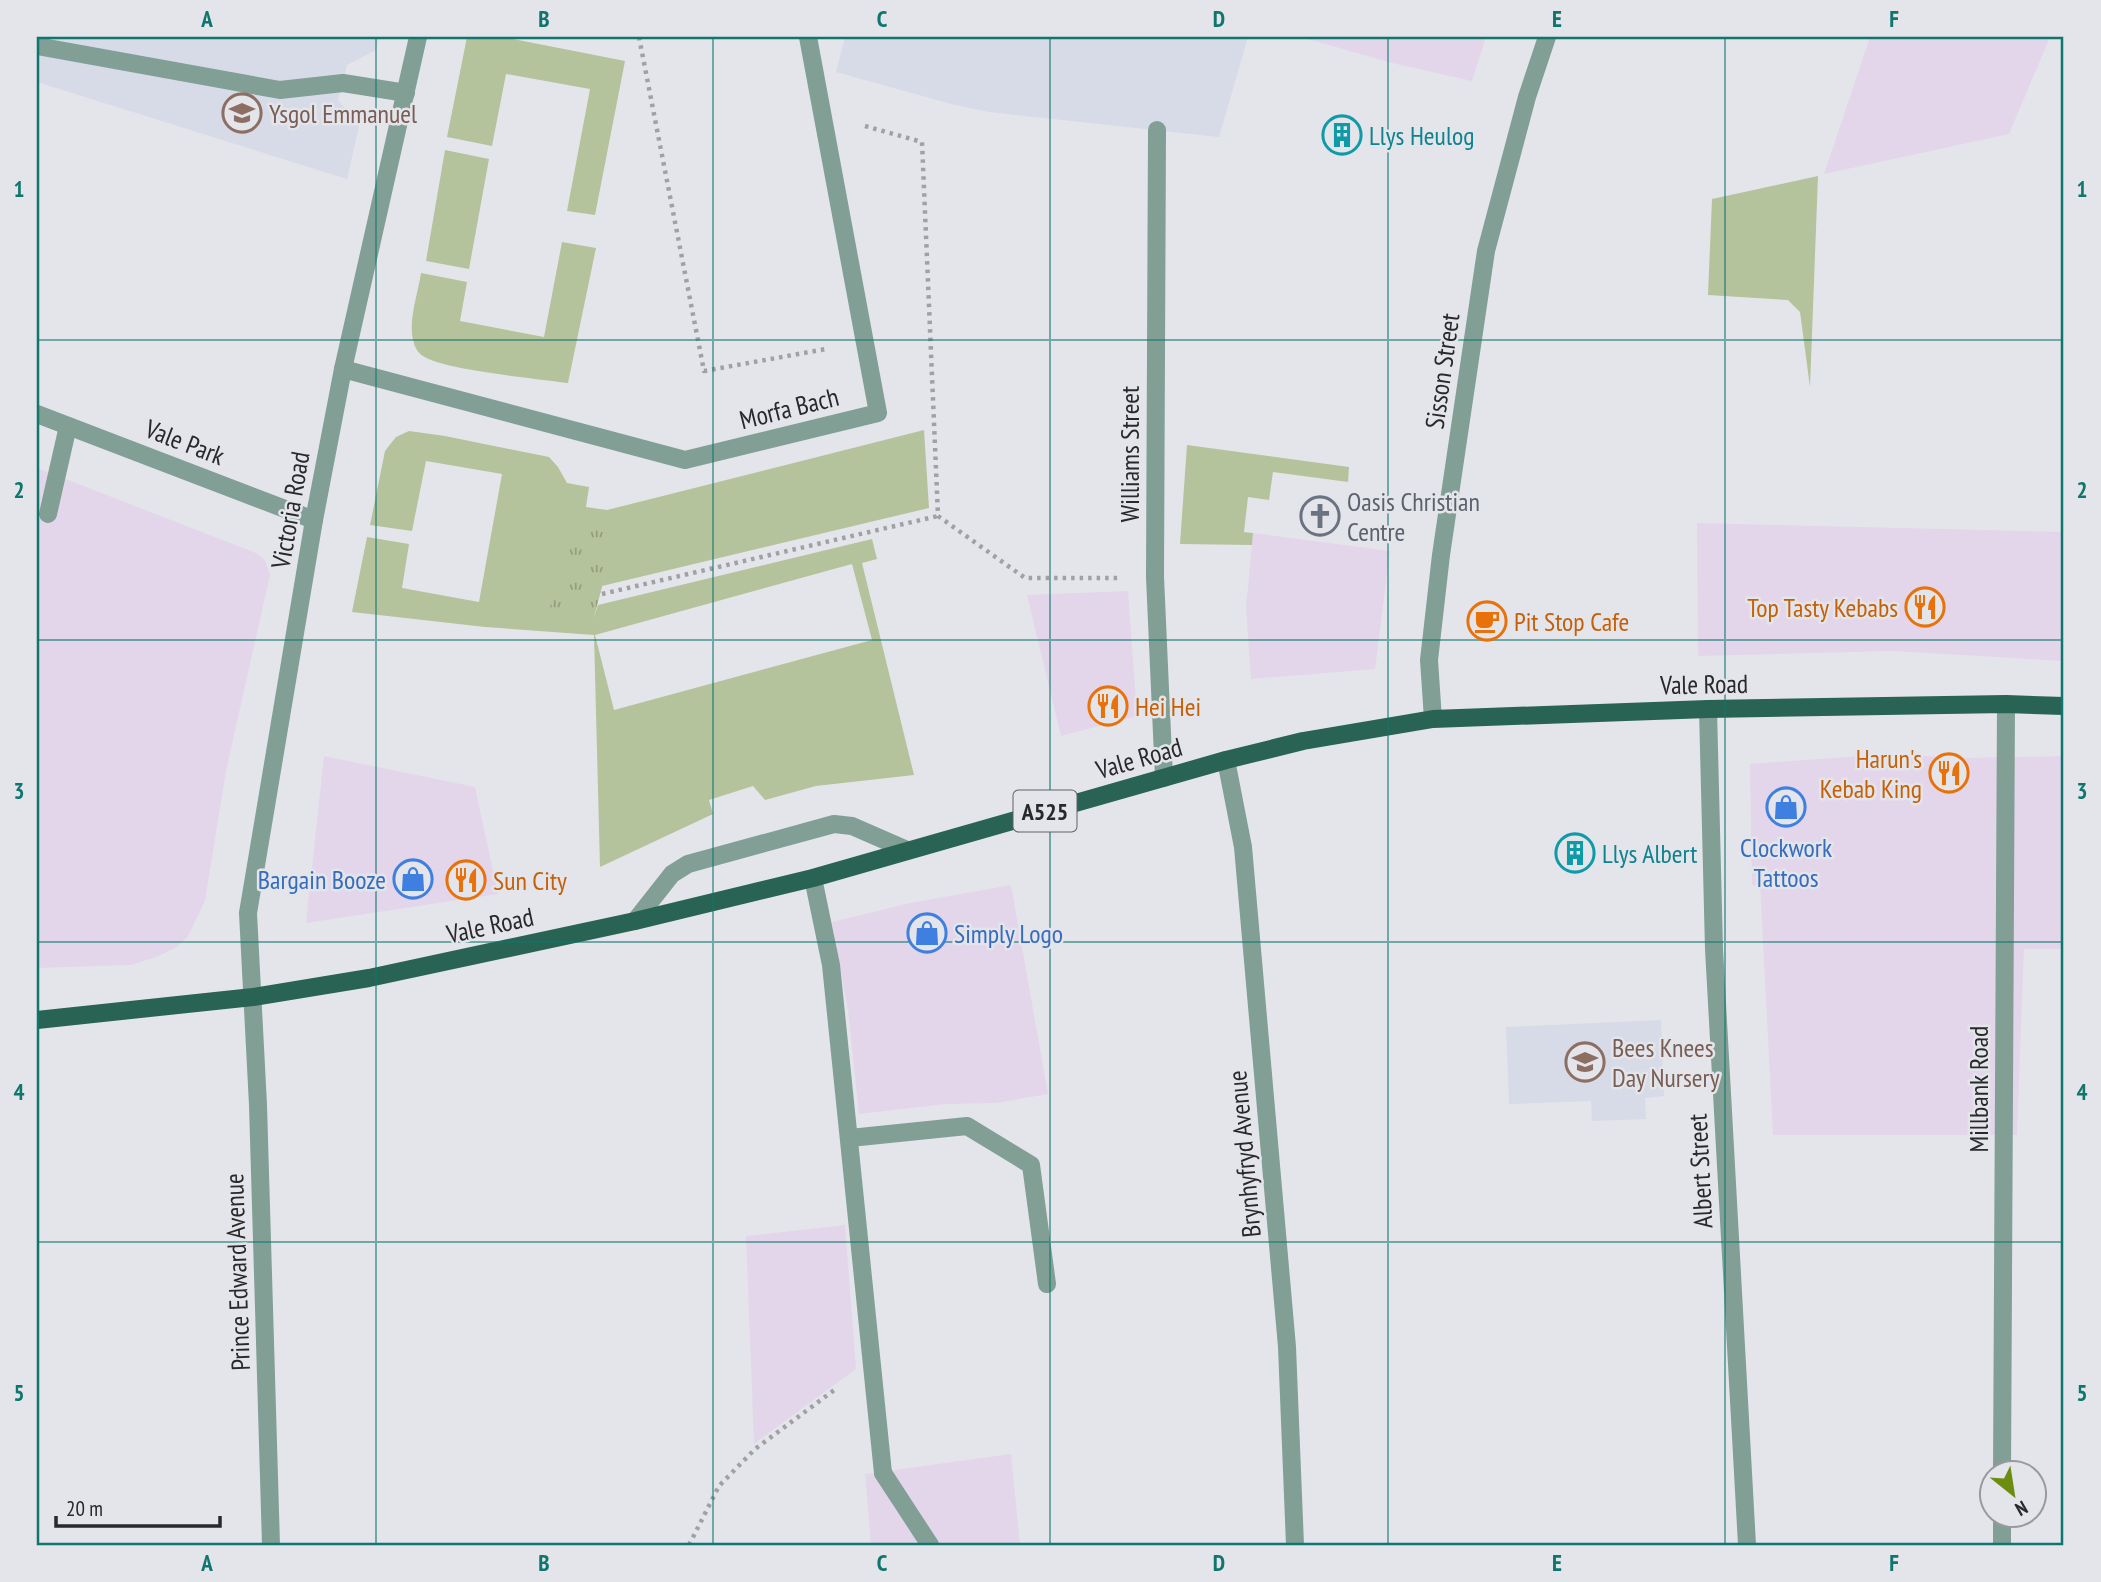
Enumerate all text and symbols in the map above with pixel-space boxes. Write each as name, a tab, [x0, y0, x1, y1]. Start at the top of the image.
text: A	[200, 4, 213, 33]
text: B	[538, 4, 550, 33]
text: C	[877, 4, 888, 33]
text: D	[1213, 4, 1225, 33]
text: E	[1552, 4, 1562, 33]
text: F	[1889, 4, 1899, 33]
school or university icon: Ysgol Emmanuel	[221, 92, 263, 134]
place label: Ysgol Emmanuel	[269, 97, 417, 130]
building icon: Llys Heulog	[1321, 114, 1363, 156]
place label: Llys Heulog	[1369, 119, 1474, 152]
text: 1	[14, 174, 25, 203]
text: 1	[2077, 174, 2088, 203]
street label: Sisson Street	[1418, 311, 1466, 431]
street label: Morfa Bach	[736, 380, 842, 436]
street label: Williams Street	[1113, 386, 1146, 522]
street label: Vale Park	[140, 411, 229, 472]
street label: Victoria Road	[263, 449, 317, 572]
text: 2	[14, 475, 25, 504]
text: 2	[2077, 475, 2088, 504]
place label: Oasis Christian Centre	[1347, 485, 1480, 548]
church icon: Oasis Christian Centre	[1299, 495, 1341, 537]
restaurant icon: Top Tasty Kebabs	[1904, 586, 1946, 628]
place label: Top Tasty Kebabs	[1747, 591, 1898, 624]
cafe icon: Pit Stop Cafe	[1466, 600, 1508, 642]
place label: Pit Stop Cafe	[1514, 605, 1629, 638]
street label: Vale Road	[1659, 667, 1748, 701]
restaurant icon: Hei Hei	[1087, 685, 1129, 727]
place label: Hei Hei	[1135, 690, 1201, 723]
street label: Vale Road	[1091, 730, 1186, 786]
place label: Harun's Kebab King	[1820, 742, 1922, 805]
restaurant icon: Harun's Kebab King	[1928, 752, 1970, 794]
text: 3	[14, 776, 25, 805]
text: 3	[2077, 776, 2088, 805]
shop icon: Clockwork Tattoos	[1765, 786, 1807, 828]
road number: A525	[1014, 790, 1076, 832]
place label: Clockwork Tattoos	[1740, 831, 1832, 894]
building icon: Llys Albert	[1554, 832, 1596, 874]
place label: Llys Albert	[1602, 837, 1698, 870]
shop icon: Bargain Booze	[392, 858, 434, 900]
restaurant icon: Sun City	[445, 859, 487, 901]
place label: Bargain Booze	[258, 863, 386, 896]
place label: Sun City	[493, 864, 567, 897]
street label: Vale Road	[443, 900, 536, 951]
shop icon: Simply Logo	[906, 912, 948, 954]
place label: Simply Logo	[954, 917, 1063, 950]
street label: Millbank Road	[1962, 1026, 1995, 1152]
place label: Bees Knees Day Nursery	[1612, 1031, 1720, 1094]
school or university icon: Bees Knees Day Nursery	[1564, 1041, 1606, 1083]
street label: Brynhyfryd Avenue	[1220, 1069, 1268, 1239]
text: 4	[14, 1077, 25, 1106]
text: 4	[2077, 1077, 2088, 1106]
street label: Albert Street	[1681, 1113, 1719, 1229]
street label: Prince Edward Avenue	[217, 1173, 257, 1371]
text: 5	[14, 1378, 25, 1407]
text: 5	[2077, 1378, 2088, 1407]
north arrow	[1979, 1460, 2048, 1530]
scale bar	[56, 1484, 220, 1528]
text: 20 m	[66, 1495, 103, 1522]
text: N	[2011, 1496, 2032, 1522]
text: A	[200, 1548, 213, 1577]
text: B	[538, 1548, 550, 1577]
text: C	[877, 1548, 888, 1577]
text: D	[1213, 1548, 1225, 1577]
text: E	[1552, 1548, 1562, 1577]
text: F	[1889, 1548, 1899, 1577]

